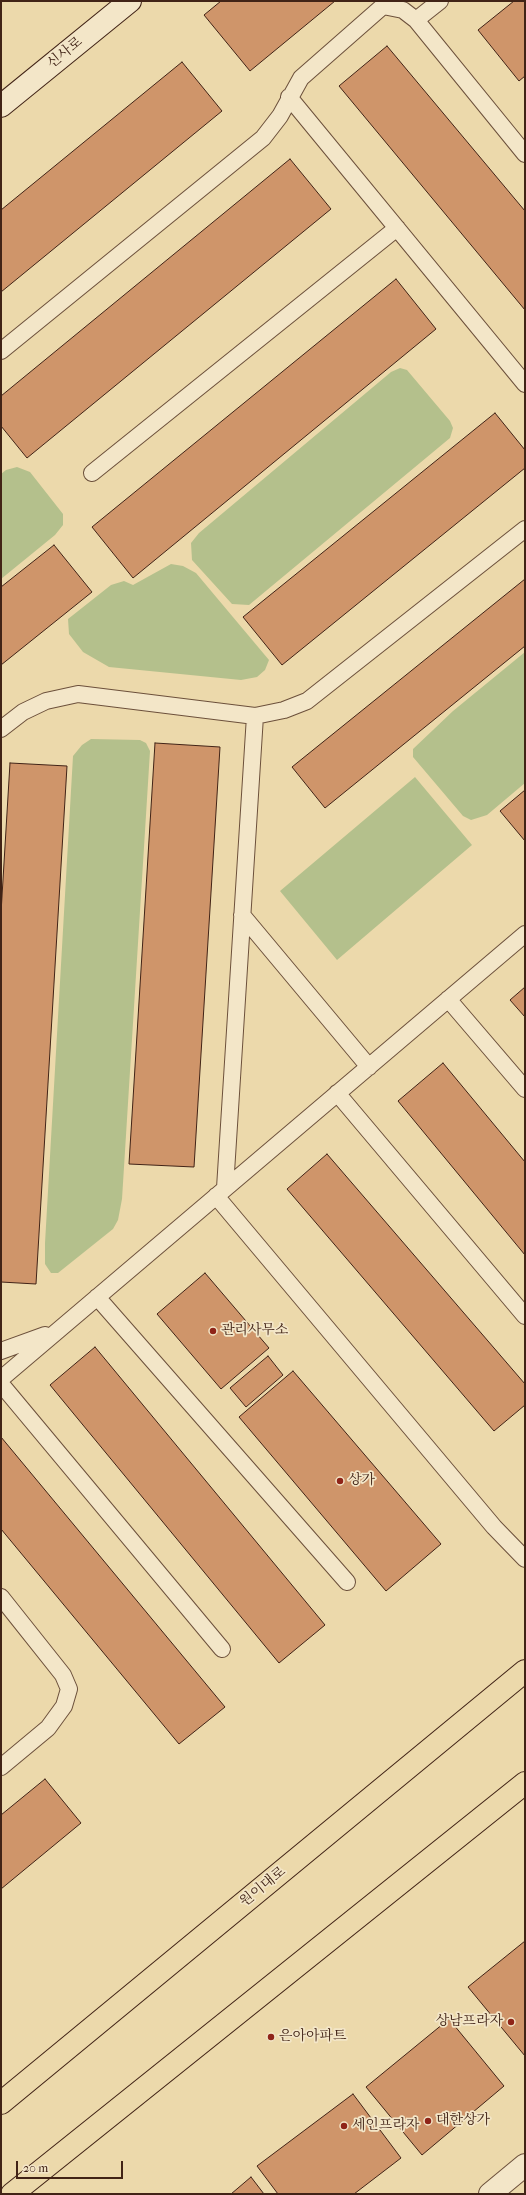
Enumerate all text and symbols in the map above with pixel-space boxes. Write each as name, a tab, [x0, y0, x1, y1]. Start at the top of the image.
street label: 신사로	[44, 34, 86, 72]
place label: 관리사무소	[221, 1323, 289, 1339]
marker: 관리사무소	[208, 1326, 218, 1336]
place label: 상가	[348, 1473, 375, 1489]
marker: 상가	[335, 1476, 345, 1486]
street label: 원이대로	[237, 1863, 289, 1911]
place label: 상남프라자	[435, 2014, 503, 2030]
marker: 상남프라자	[506, 2017, 516, 2027]
place label: 은아아파트	[279, 2029, 347, 2045]
marker: 은아아파트	[266, 2032, 276, 2042]
place label: 대한상가	[436, 2113, 490, 2129]
marker: 대한상가	[423, 2116, 433, 2126]
place label: 세인프라자	[352, 2118, 420, 2134]
marker: 세인프라자	[339, 2121, 349, 2131]
scale bar	[18, 2153, 125, 2179]
text: 20 m	[23, 2161, 48, 2175]

